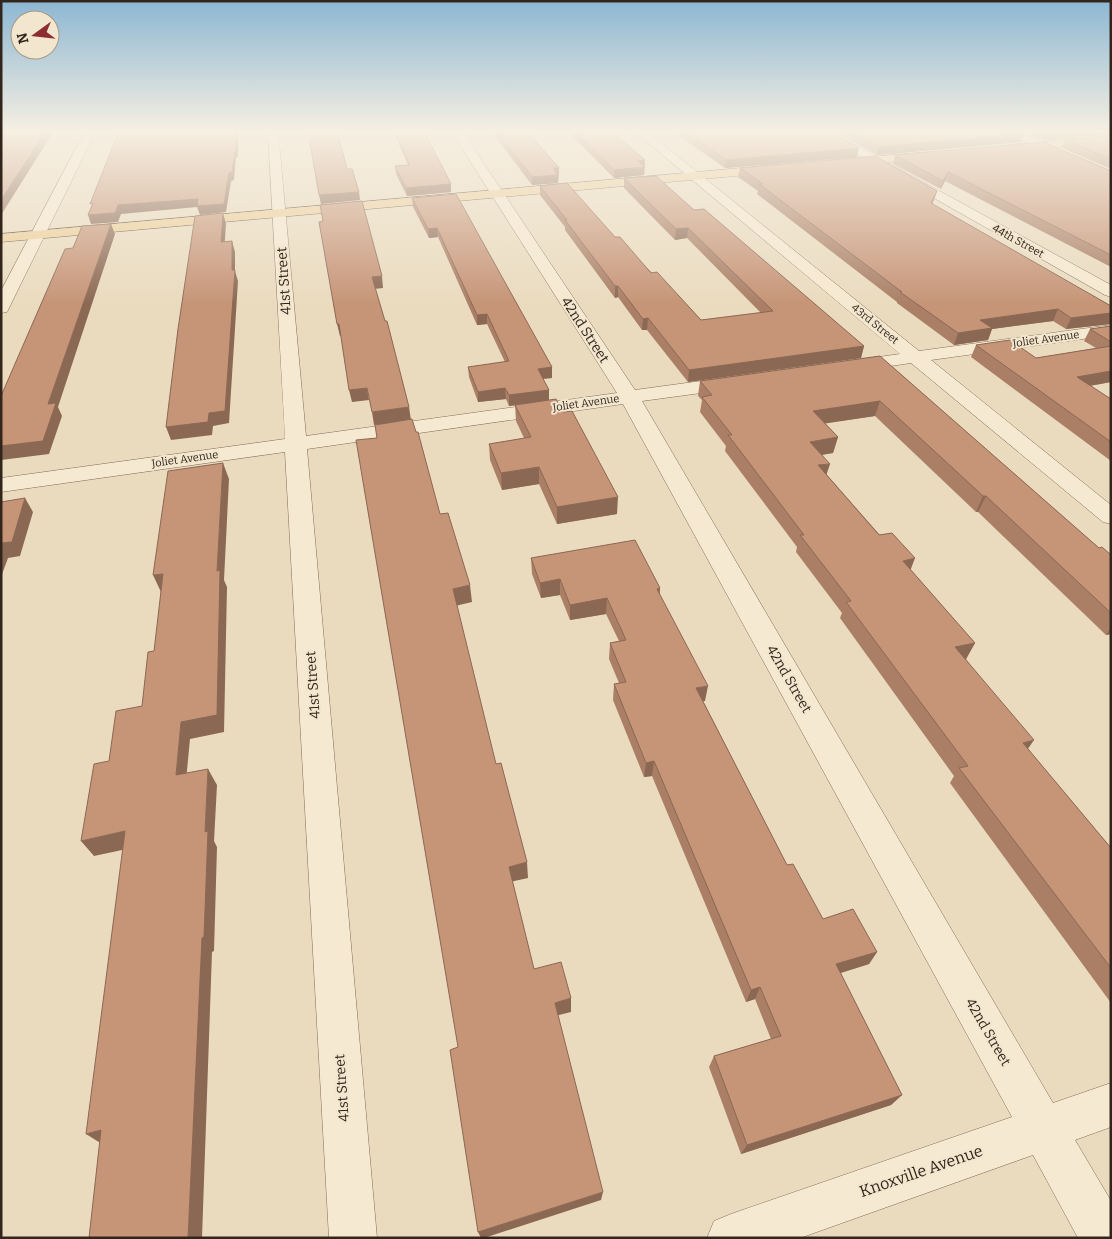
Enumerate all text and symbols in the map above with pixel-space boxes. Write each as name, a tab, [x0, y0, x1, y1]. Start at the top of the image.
north arrow	[10, 10, 60, 60]
text: N	[13, 31, 33, 46]
street label: 44th Street	[990, 222, 1046, 260]
street label: 41st Street	[273, 247, 295, 315]
street label: 42nd Street	[557, 294, 613, 366]
street label: 43rd Street	[849, 301, 901, 347]
street label: Joliet Avenue	[1011, 328, 1080, 350]
street label: Joliet Avenue	[551, 392, 620, 414]
street label: Joliet Avenue	[150, 448, 219, 470]
street label: 42nd Street	[763, 642, 815, 716]
street label: 41st Street	[302, 651, 324, 719]
street label: 42nd Street	[962, 995, 1014, 1069]
street label: 41st Street	[331, 1054, 353, 1122]
street label: Knoxville Avenue	[857, 1141, 985, 1201]

